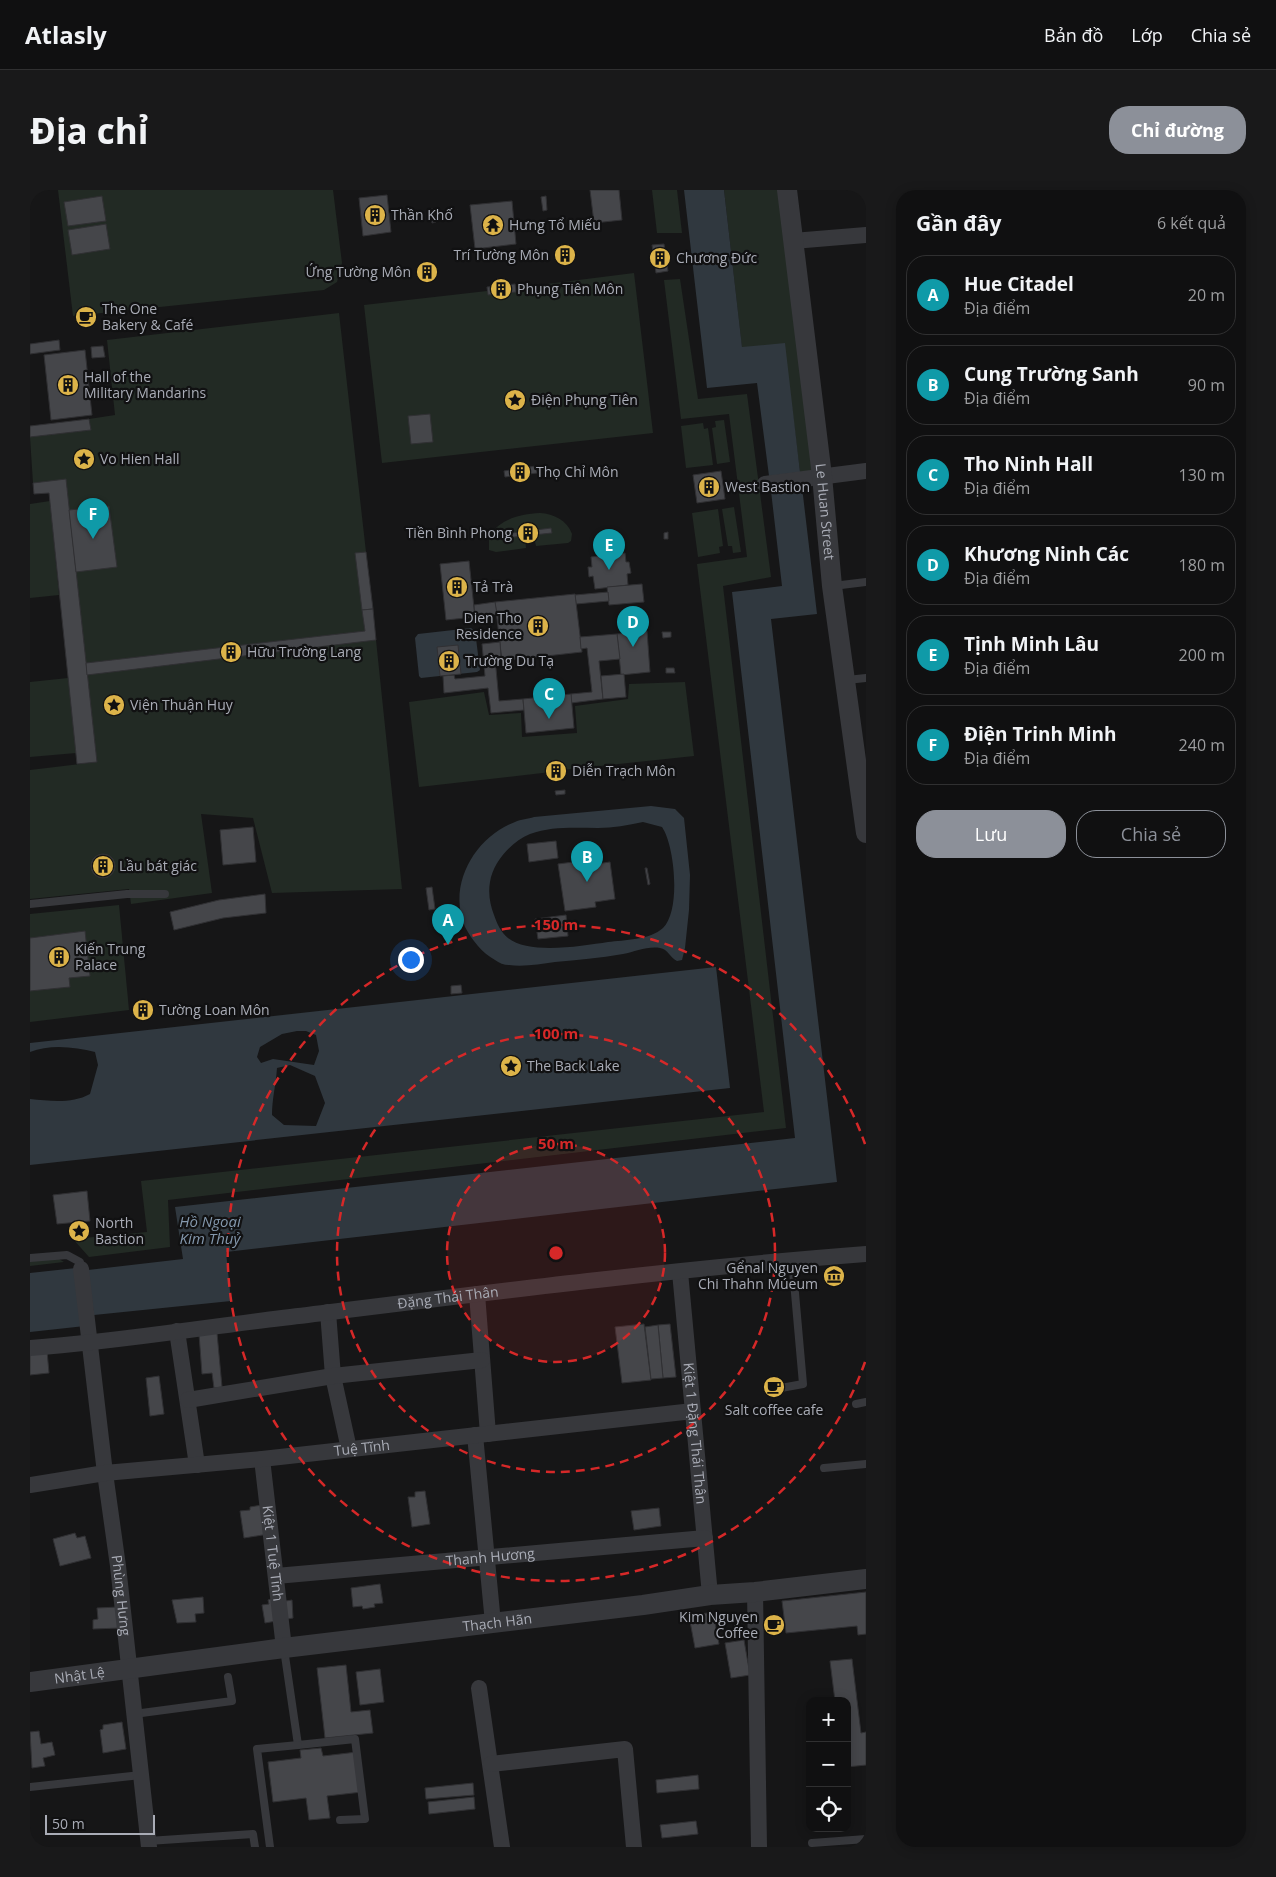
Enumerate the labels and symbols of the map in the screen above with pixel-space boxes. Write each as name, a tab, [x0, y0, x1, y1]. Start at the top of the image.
building icon: Thần Khố	[363, 203, 387, 227]
place label: Thần Khố	[391, 205, 453, 224]
temple icon: Hưng Tổ Miếu	[481, 213, 505, 237]
place label: Hưng Tổ Miếu	[509, 215, 601, 234]
building icon: Trí Tường Môn	[553, 243, 577, 267]
place label: Trí Tường Môn	[453, 245, 549, 264]
building icon: Chương Đức	[648, 246, 672, 270]
place label: Chương Đức	[676, 248, 757, 267]
building icon: Ứng Tường Môn	[415, 260, 439, 284]
place label: Ứng Tường Môn	[305, 262, 411, 281]
building icon: Phụng Tiên Môn	[489, 277, 513, 301]
place label: Phụng Tiên Môn	[517, 279, 623, 298]
place label: The One Bakery & Café	[102, 299, 194, 334]
cafe icon: The One Bakery & Café	[74, 305, 98, 329]
place label: Hall of the Military Mandarins	[84, 367, 206, 402]
building icon: Hall of the Military Mandarins	[56, 373, 80, 397]
place icon: Điện Phụng Tiên	[503, 388, 527, 412]
place label: Điện Phụng Tiên	[531, 390, 638, 409]
place icon: Vo Hien Hall	[72, 447, 96, 471]
place label: Vo Hien Hall	[100, 449, 180, 468]
building icon: Thọ Chỉ Môn	[508, 460, 532, 484]
place label: Thọ Chỉ Môn	[536, 462, 619, 481]
street label: Le Huan Street	[812, 462, 840, 561]
building icon: West Bastion	[697, 475, 721, 499]
place label: West Bastion	[725, 477, 810, 496]
pin: F	[77, 498, 109, 539]
building icon: Tiền Bình Phong	[516, 521, 540, 545]
place label: Tiền Bình Phong	[406, 523, 512, 542]
pin: E	[593, 529, 625, 570]
building icon: Tả Trà	[445, 575, 469, 599]
place label: Tả Trà	[473, 577, 513, 596]
pin: D	[617, 606, 649, 647]
place label: Dien Tho Residence	[456, 608, 522, 643]
building icon: Dien Tho Residence	[526, 614, 550, 638]
building icon: Hữu Trường Lang	[219, 640, 243, 664]
place label: Hữu Trường Lang	[247, 642, 362, 661]
building icon: Trường Du Tạ	[437, 649, 461, 673]
place label: Trường Du Tạ	[465, 651, 554, 670]
pin: C	[533, 678, 565, 719]
place icon: Viện Thuận Huy	[102, 693, 126, 717]
place label: Viện Thuận Huy	[130, 695, 234, 714]
building icon: Diễn Trạch Môn	[544, 759, 568, 783]
place label: Diễn Trạch Môn	[572, 761, 676, 780]
pin: B	[571, 841, 603, 882]
building icon: Lầu bát giác	[91, 854, 115, 878]
place label: Lầu bát giác	[119, 856, 197, 875]
pin: A	[432, 904, 464, 945]
text: 150 m	[534, 914, 578, 934]
place label: Kiến Trung Palace	[75, 939, 146, 974]
building icon: Kiến Trung Palace	[47, 945, 71, 969]
your location	[398, 947, 424, 973]
building icon: Tường Loan Môn	[131, 998, 155, 1022]
place label: Tường Loan Môn	[159, 1000, 270, 1019]
text: 100 m	[534, 1023, 578, 1043]
place icon: The Back Lake	[499, 1054, 523, 1078]
place label: The Back Lake	[527, 1056, 620, 1075]
text: 50 m	[538, 1133, 574, 1153]
water label: Hồ Ngoại Kim Thuỷ	[179, 1211, 242, 1248]
place label: North Bastion	[95, 1213, 144, 1248]
place icon: North Bastion	[67, 1219, 91, 1243]
centre of rings	[547, 1244, 565, 1262]
place label: Gểnal Nguyen Chi Thahn Múeum	[698, 1258, 818, 1293]
museum icon: Gểnal Nguyen Chi Thahn Múeum	[822, 1264, 846, 1288]
street label: Đặng Thái Thân	[396, 1281, 500, 1313]
street label: Kiệt 1 Đặng Thái Thân	[679, 1362, 712, 1505]
cafe icon: Salt coffee cafe	[762, 1375, 786, 1399]
place label: Salt coffee cafe	[725, 1400, 823, 1419]
street label: Tuệ Tĩnh	[333, 1435, 391, 1460]
street label: Kiệt 1 Tuệ Tĩnh	[258, 1504, 289, 1602]
street label: Thanh Hương	[445, 1543, 536, 1570]
street label: Phùng Hưng	[108, 1554, 136, 1637]
place label: Kim Nguyen Coffee	[679, 1607, 758, 1642]
street label: Thạch Hãn	[461, 1608, 533, 1636]
cafe icon: Kim Nguyen Coffee	[762, 1613, 786, 1637]
street label: Nhật Lệ	[53, 1662, 106, 1688]
scale bar	[45, 1812, 155, 1835]

